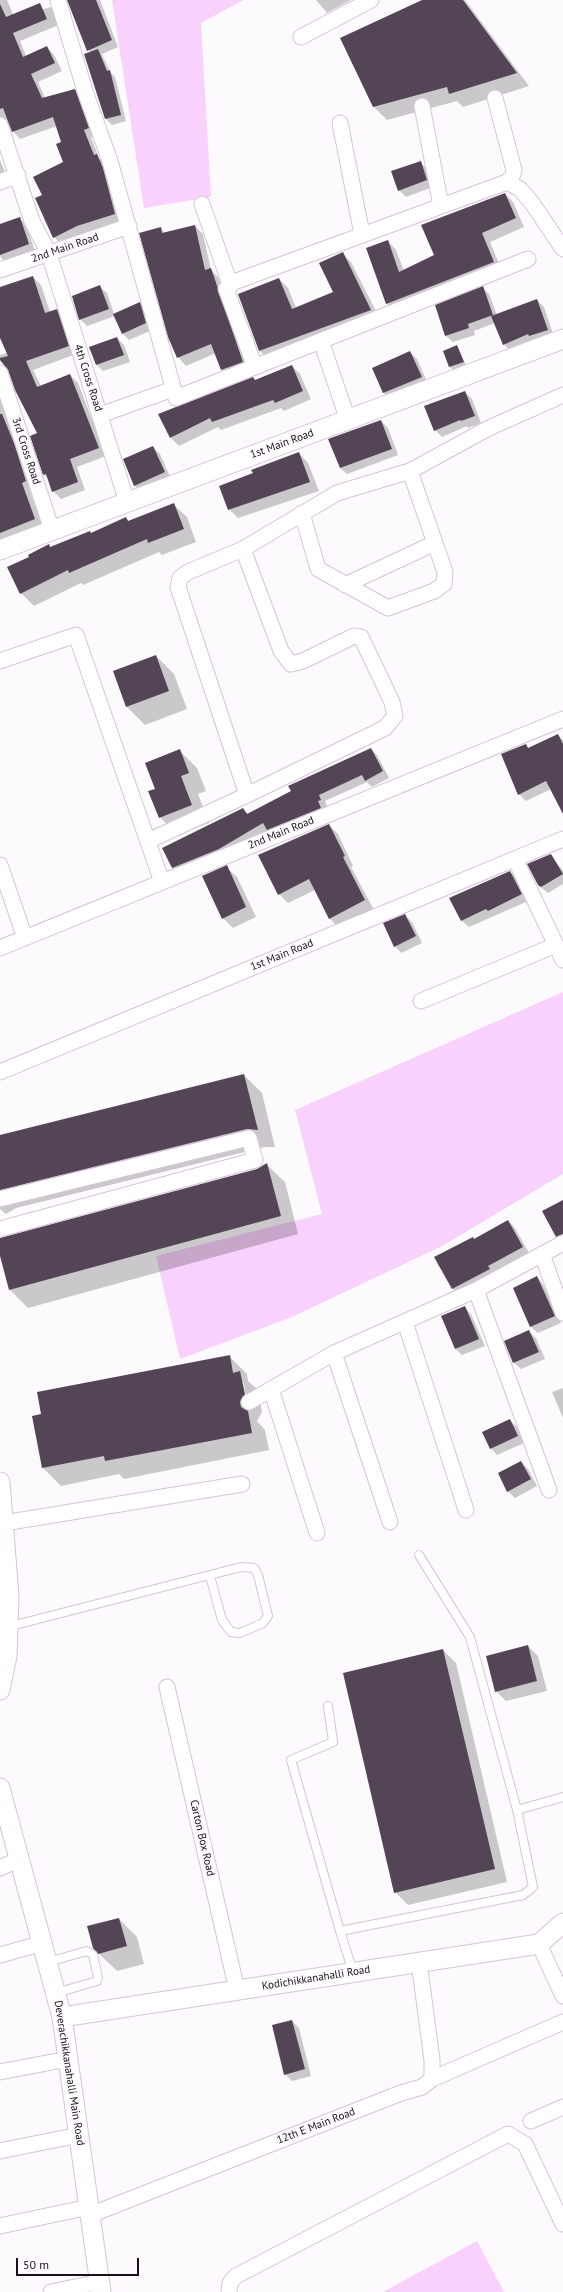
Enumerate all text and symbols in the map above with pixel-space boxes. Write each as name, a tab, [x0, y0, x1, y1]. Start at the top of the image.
street label: 2nd Main Road	[30, 230, 100, 266]
street label: 4th Cross Road	[71, 343, 105, 413]
street label: 3rd Cross Road	[9, 416, 43, 486]
street label: 1st Main Road	[248, 426, 316, 462]
street label: 2nd Main Road	[246, 814, 316, 852]
street label: 1st Main Road	[249, 936, 315, 974]
street label: Carton Box Road	[187, 1799, 217, 1877]
street label: Kodichikkanahalli Road	[261, 1963, 371, 1993]
street label: Deverachikkanahalli Main Road	[51, 1999, 87, 2147]
street label: 12th E Main Road	[275, 2105, 357, 2147]
scale bar	[18, 2250, 141, 2276]
text: 50 m	[23, 2257, 49, 2272]

